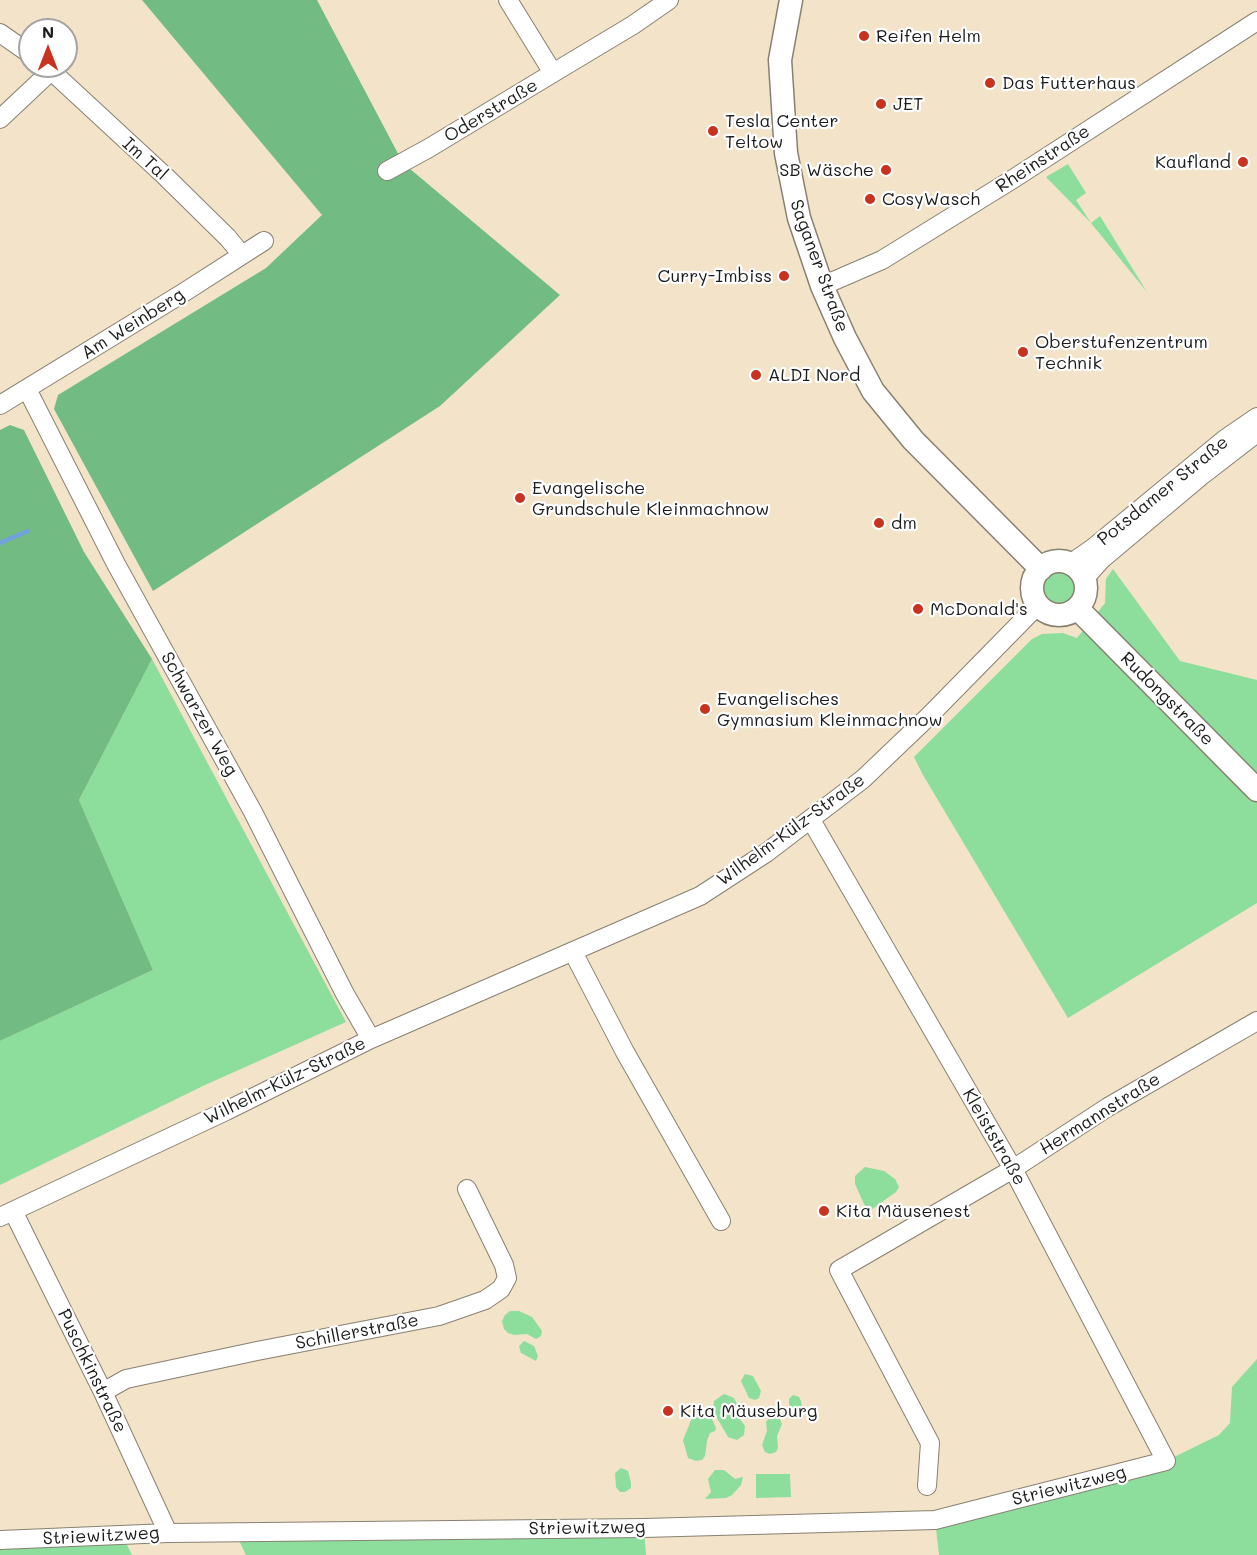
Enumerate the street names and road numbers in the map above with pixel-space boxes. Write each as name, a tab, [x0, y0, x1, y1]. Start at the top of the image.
street label: Oderstraße	[440, 75, 542, 147]
street label: Rheinstraße	[992, 121, 1094, 197]
street label: Im Tal	[118, 133, 172, 185]
street label: Saganer Straße	[785, 197, 853, 335]
street label: Am Weinberg	[78, 284, 188, 364]
street label: Potsdamer Straße	[1093, 432, 1233, 550]
street label: Schwarzer Weg	[156, 648, 242, 780]
street label: Rudongstraße	[1116, 648, 1218, 750]
street label: Wilhelm-Külz-Straße	[713, 769, 869, 891]
street label: Wilhelm-Külz-Straße	[201, 1032, 369, 1130]
street label: Hermannstraße	[1036, 1068, 1164, 1160]
street label: Kleiststraße	[958, 1085, 1030, 1189]
street label: Puschkinstraße	[53, 1306, 131, 1436]
street label: Schillerstraße	[294, 1309, 420, 1355]
street label: Striewitzweg	[1010, 1461, 1128, 1511]
street label: Striewitzweg	[528, 1516, 646, 1540]
street label: Striewitzweg	[42, 1522, 160, 1550]

